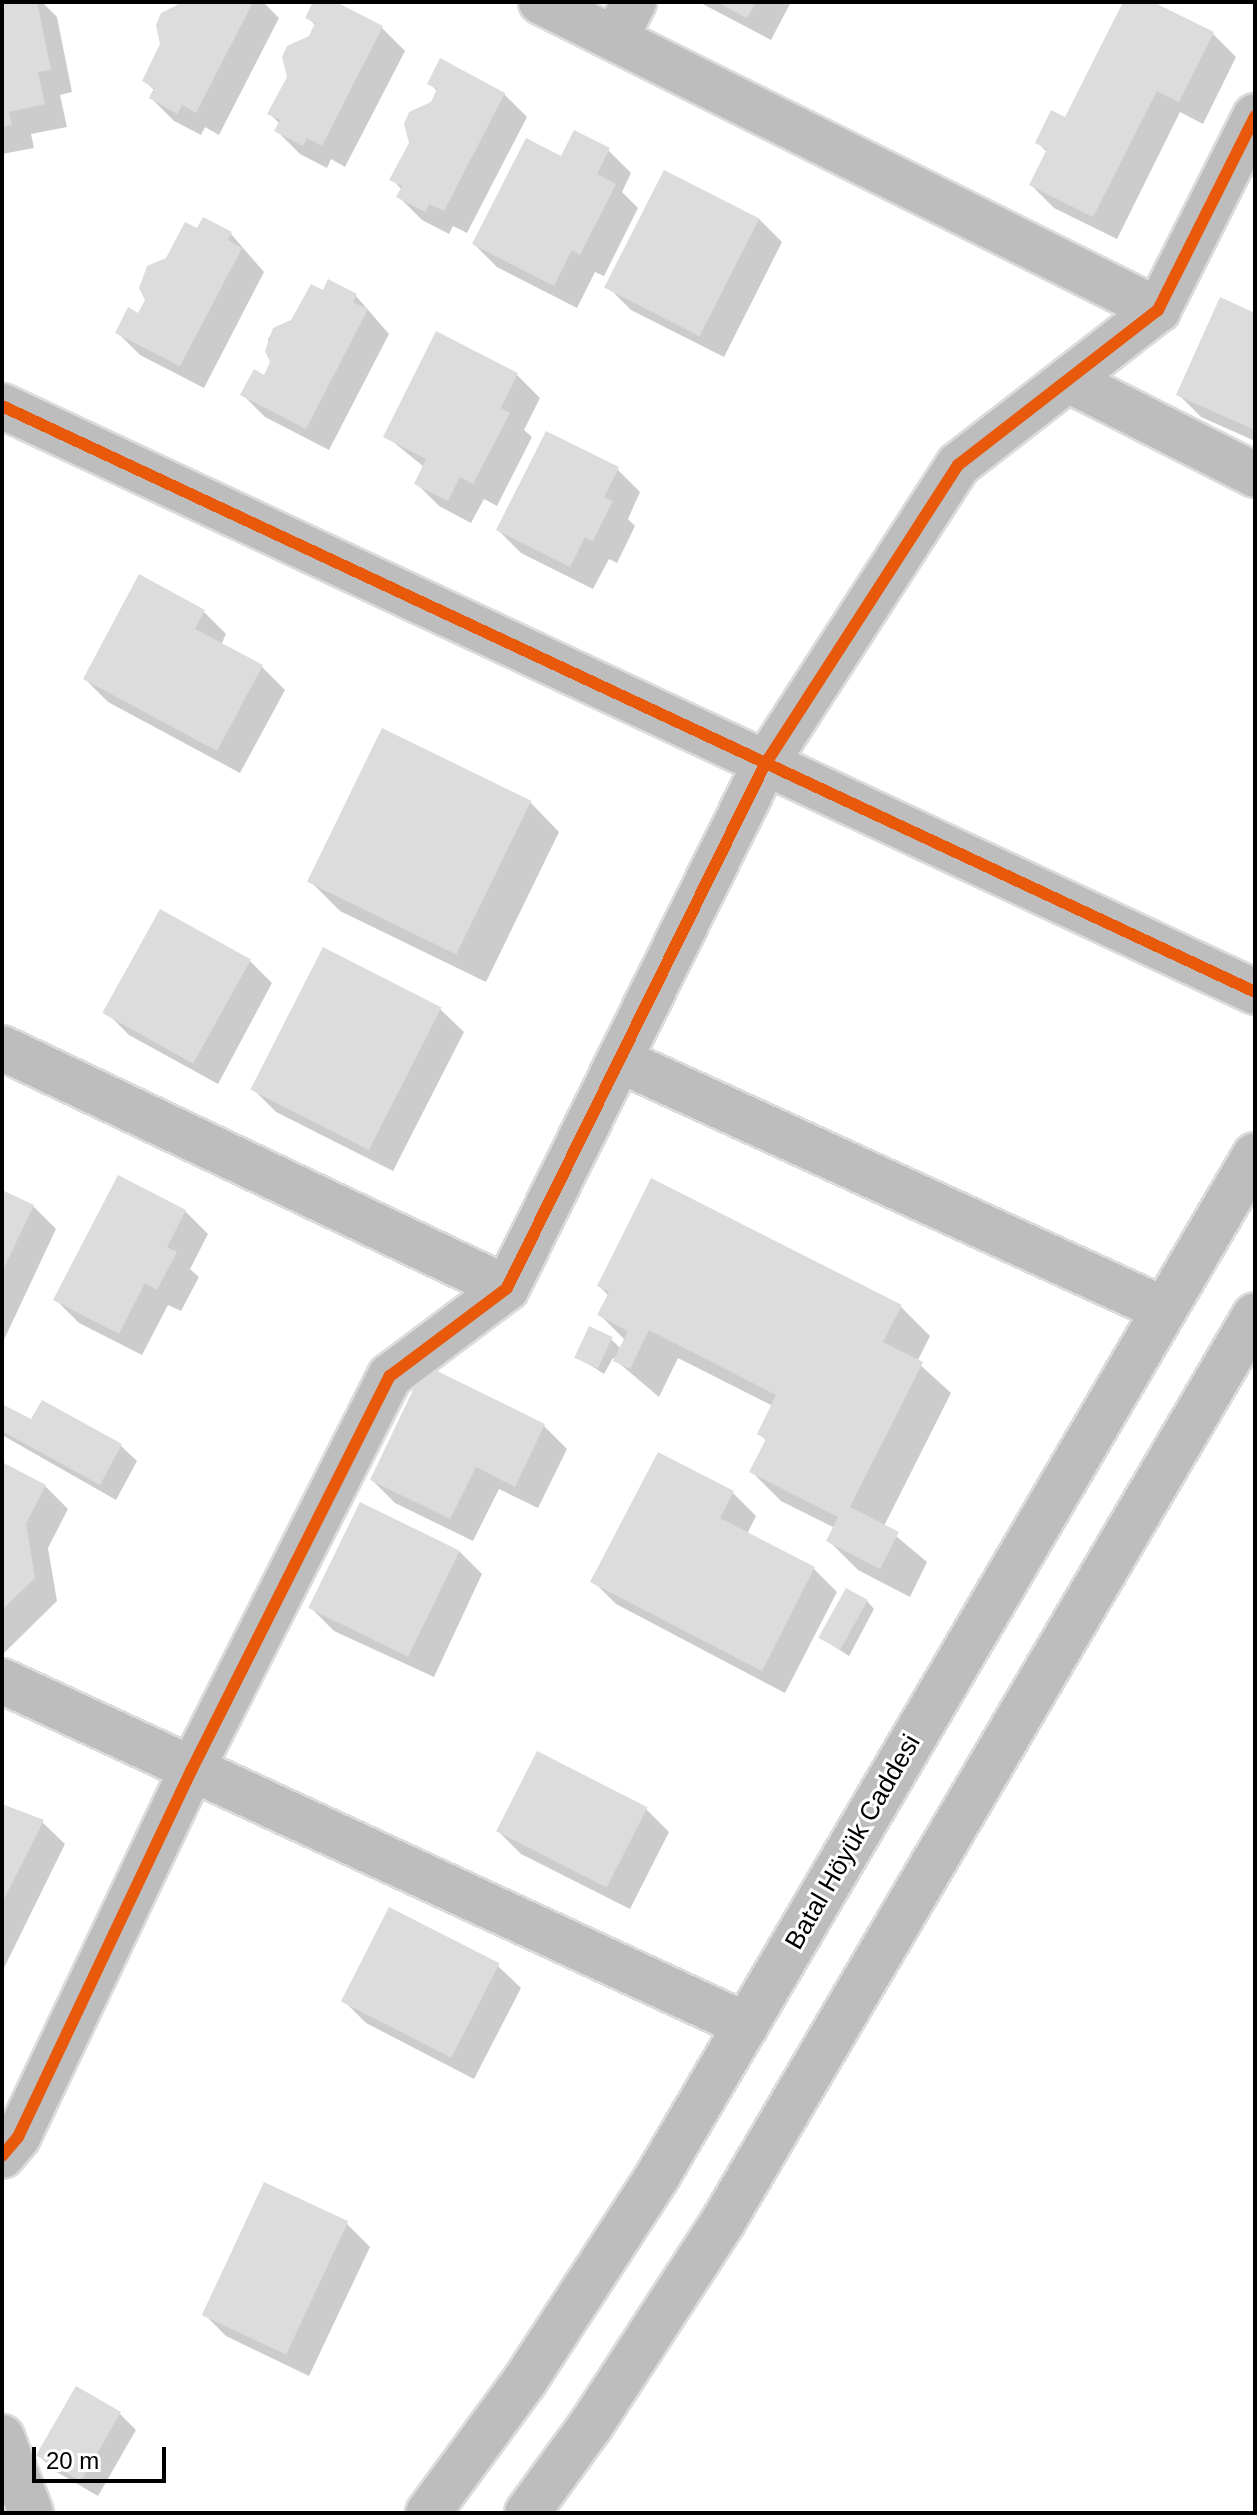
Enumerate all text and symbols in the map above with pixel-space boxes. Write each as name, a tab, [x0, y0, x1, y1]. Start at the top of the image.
street label: Batal Höyük Caddesi	[779, 1729, 927, 1955]
scale bar	[36, 2431, 170, 2481]
text: 20 m	[46, 2447, 99, 2474]

